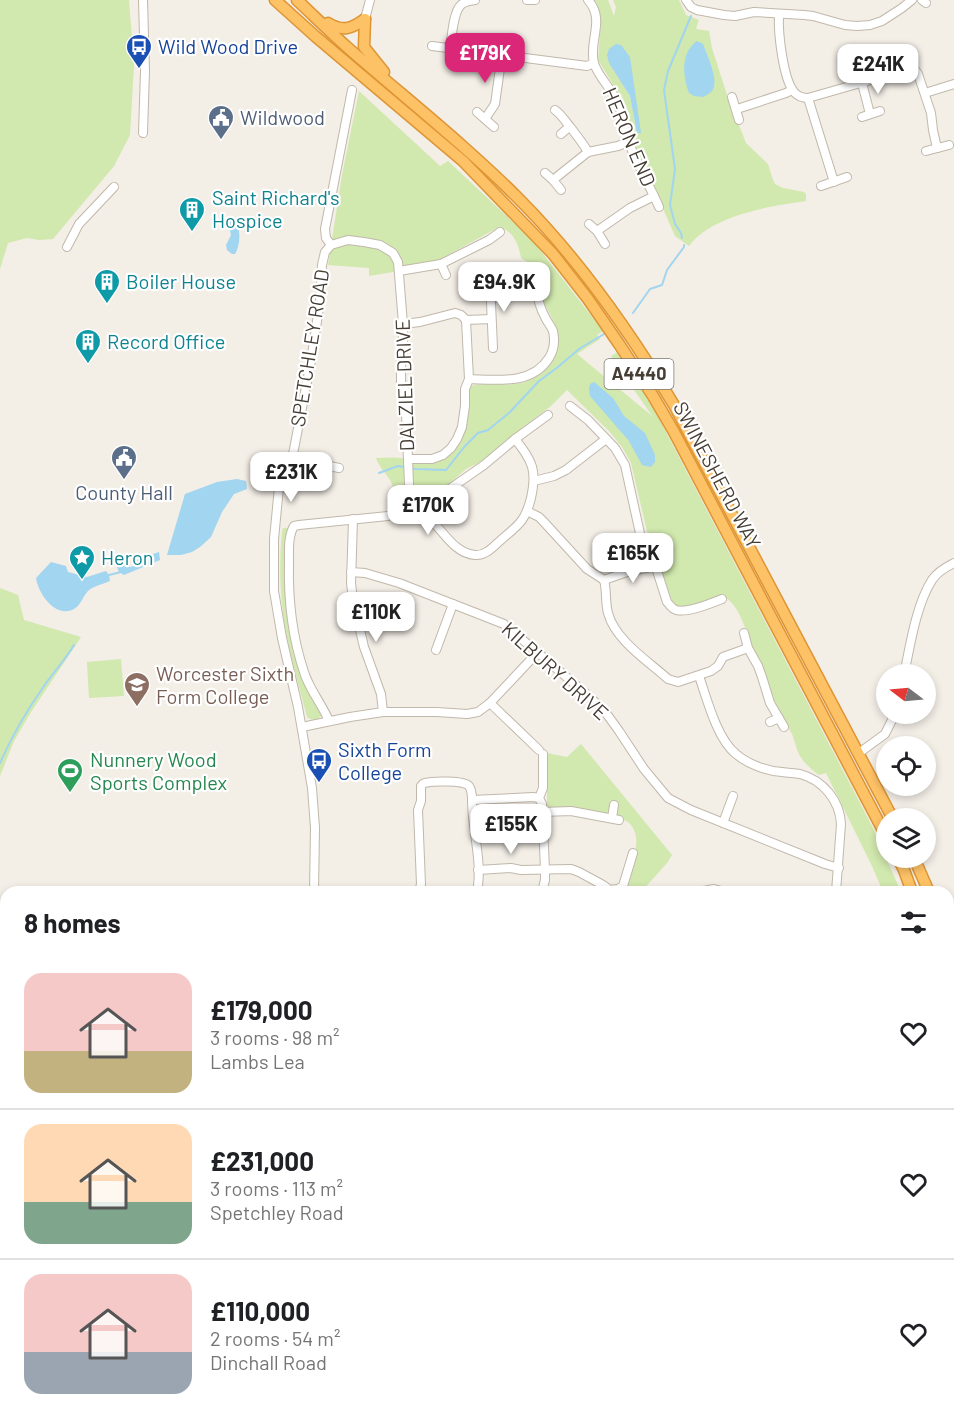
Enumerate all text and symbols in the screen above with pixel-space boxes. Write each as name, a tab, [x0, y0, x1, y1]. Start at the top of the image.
bus stop icon: Wild Wood Drive	[124, 32, 154, 70]
pin: £179K	[443, 33, 527, 84]
place label: Wild Wood Drive	[158, 34, 298, 58]
text: £179K	[459, 40, 511, 64]
pin: £241K	[836, 44, 920, 95]
text: £241K	[851, 51, 905, 75]
street label: HERON END	[598, 84, 661, 190]
public building icon: Wildwood	[206, 103, 236, 141]
place label: Wildwood	[240, 105, 325, 129]
place label: Saint Richard's Hospice	[212, 185, 340, 232]
building icon: Saint Richard's Hospice	[177, 195, 207, 233]
pin: £94.9K	[455, 262, 553, 313]
building icon: Boiler House	[92, 267, 122, 305]
street label: SPETCHLEY ROAD	[285, 267, 333, 428]
place label: Boiler House	[126, 269, 236, 293]
text: £94.9K	[472, 269, 536, 293]
street label: DALZIEL DRIVE	[390, 318, 418, 452]
building icon: Record Office	[73, 327, 103, 365]
place label: Record Office	[107, 329, 225, 353]
road number: A4440	[604, 359, 674, 389]
street label: SWINESHERD WAY	[669, 397, 767, 552]
public building icon: County Hall	[109, 443, 139, 481]
pin: £231K	[249, 452, 333, 503]
text: £231K	[264, 459, 318, 483]
place label: County Hall	[75, 480, 173, 504]
pin: £170K	[386, 485, 470, 536]
text: £170K	[401, 492, 455, 516]
pin: £165K	[591, 533, 675, 584]
text: £165K	[606, 540, 660, 564]
place icon: Heron	[67, 543, 97, 581]
place label: Heron	[101, 545, 154, 569]
pin: £110K	[334, 592, 418, 643]
text: £110K	[351, 599, 401, 623]
street label: KILBURY DRIVE	[497, 616, 614, 724]
place label: Worcester Sixth Form College	[156, 661, 294, 708]
north arrow	[876, 664, 936, 724]
map controls	[876, 664, 936, 868]
school or university icon: Worcester Sixth Form College	[122, 670, 152, 708]
button: locate	[876, 736, 936, 796]
place label: Sixth Form College	[338, 737, 432, 784]
bus stop icon: Sixth Form College	[304, 746, 334, 784]
place label: Nunnery Wood Sports Complex	[90, 747, 228, 794]
sports icon: Nunnery Wood Sports Complex	[55, 756, 85, 794]
pin: £155K	[469, 804, 553, 855]
button: layers	[876, 808, 936, 868]
text: £155K	[484, 811, 538, 835]
icon: filters	[897, 906, 930, 939]
text: 8 homes	[24, 907, 121, 938]
text: £179,000	[210, 994, 313, 1025]
icon: home	[72, 997, 144, 1069]
icon: heart	[897, 1017, 930, 1050]
text: 3 rooms · 98 m²	[210, 1025, 340, 1049]
text: Lambs Lea	[210, 1049, 305, 1073]
text: £231,000	[210, 1145, 314, 1176]
icon: home	[72, 1148, 144, 1220]
icon: heart	[897, 1168, 930, 1201]
text: 3 rooms · 113 m²	[210, 1176, 343, 1200]
text: Spetchley Road	[210, 1200, 344, 1224]
text: £110,000	[210, 1295, 310, 1326]
icon: home	[72, 1298, 144, 1370]
icon: heart	[897, 1318, 930, 1351]
text: 2 rooms · 54 m²	[210, 1326, 340, 1350]
text: Dinchall Road	[210, 1350, 327, 1374]

